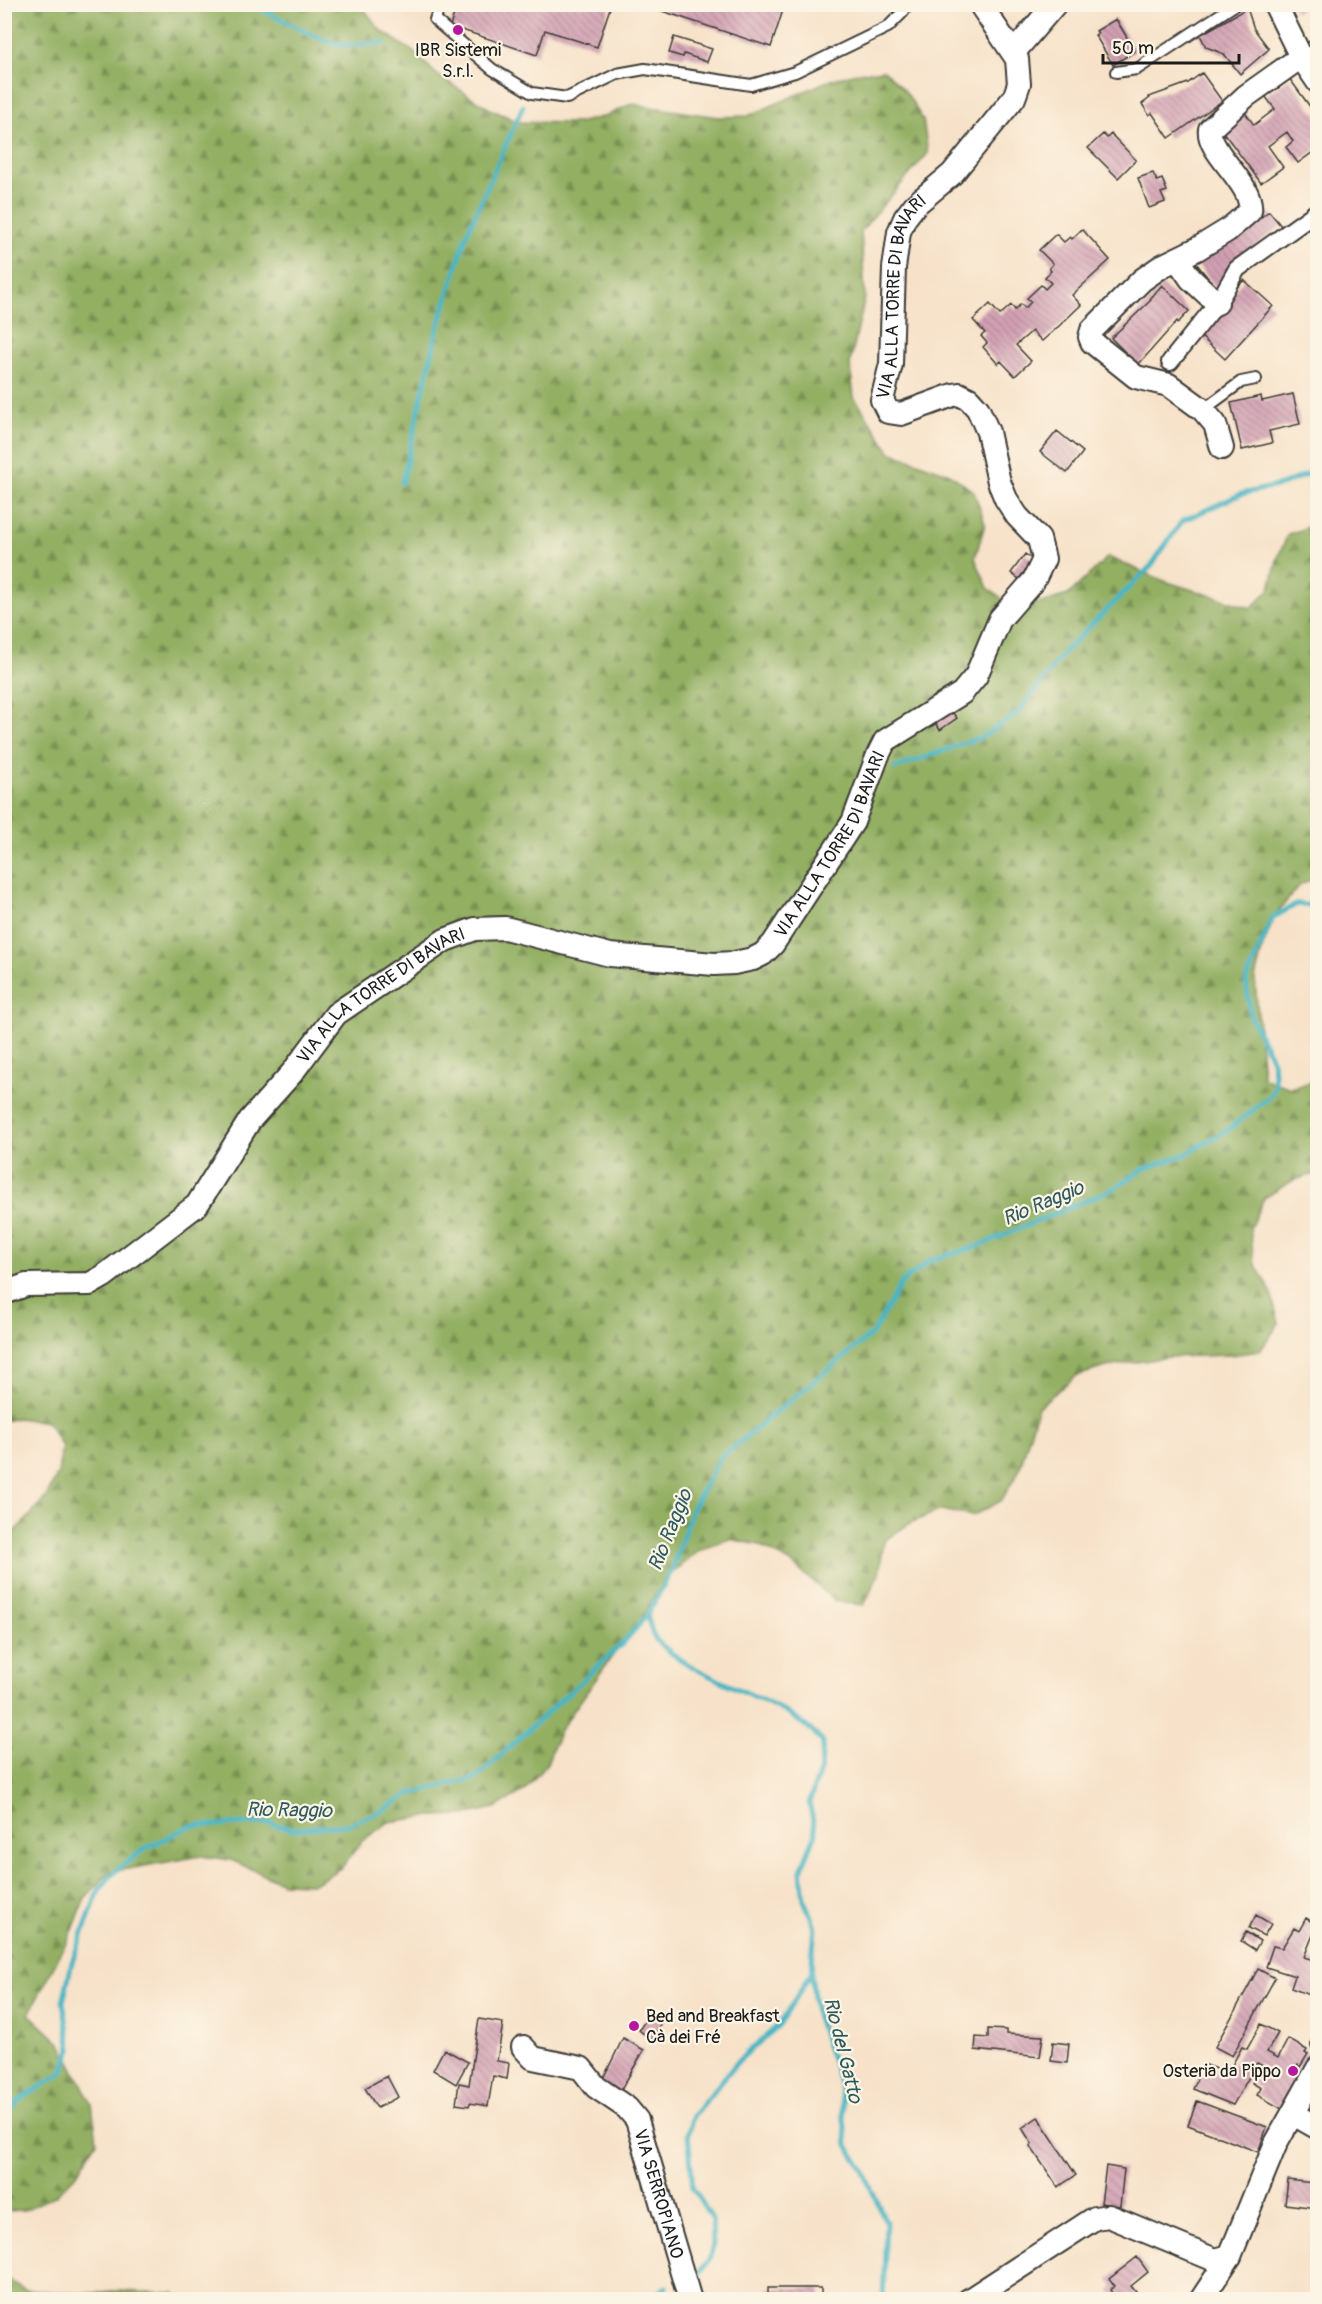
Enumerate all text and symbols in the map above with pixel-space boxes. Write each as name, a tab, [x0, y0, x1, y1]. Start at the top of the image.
marker: IBR Sistemi S.r.l.	[451, 23, 465, 37]
scale bar	[1103, 27, 1240, 65]
text: 50 m	[1112, 37, 1154, 60]
place label: IBR Sistemi S.r.l.	[415, 39, 501, 83]
street label: VIA ALLA TORRE DI BAVARI	[871, 189, 931, 402]
street label: VIA ALLA TORRE DI BAVARI	[769, 747, 890, 942]
street label: VIA ALLA TORRE DI BAVARI	[292, 922, 468, 1068]
water label: Rio Raggio	[999, 1174, 1088, 1231]
water label: Rio Raggio	[642, 1485, 698, 1574]
water label: Rio Raggio	[246, 1797, 333, 1823]
water label: Rio del Gatto	[818, 1995, 868, 2107]
place label: Bed and Breakfast Cà dei Fré	[646, 2005, 781, 2049]
marker: Bed and Breakfast Cà dei Fré	[627, 2019, 641, 2033]
place label: Osteria da Pippo	[1163, 2060, 1281, 2083]
marker: Osteria da Pippo	[1286, 2064, 1300, 2078]
street label: VIA SERROPIANO	[629, 2126, 689, 2261]

